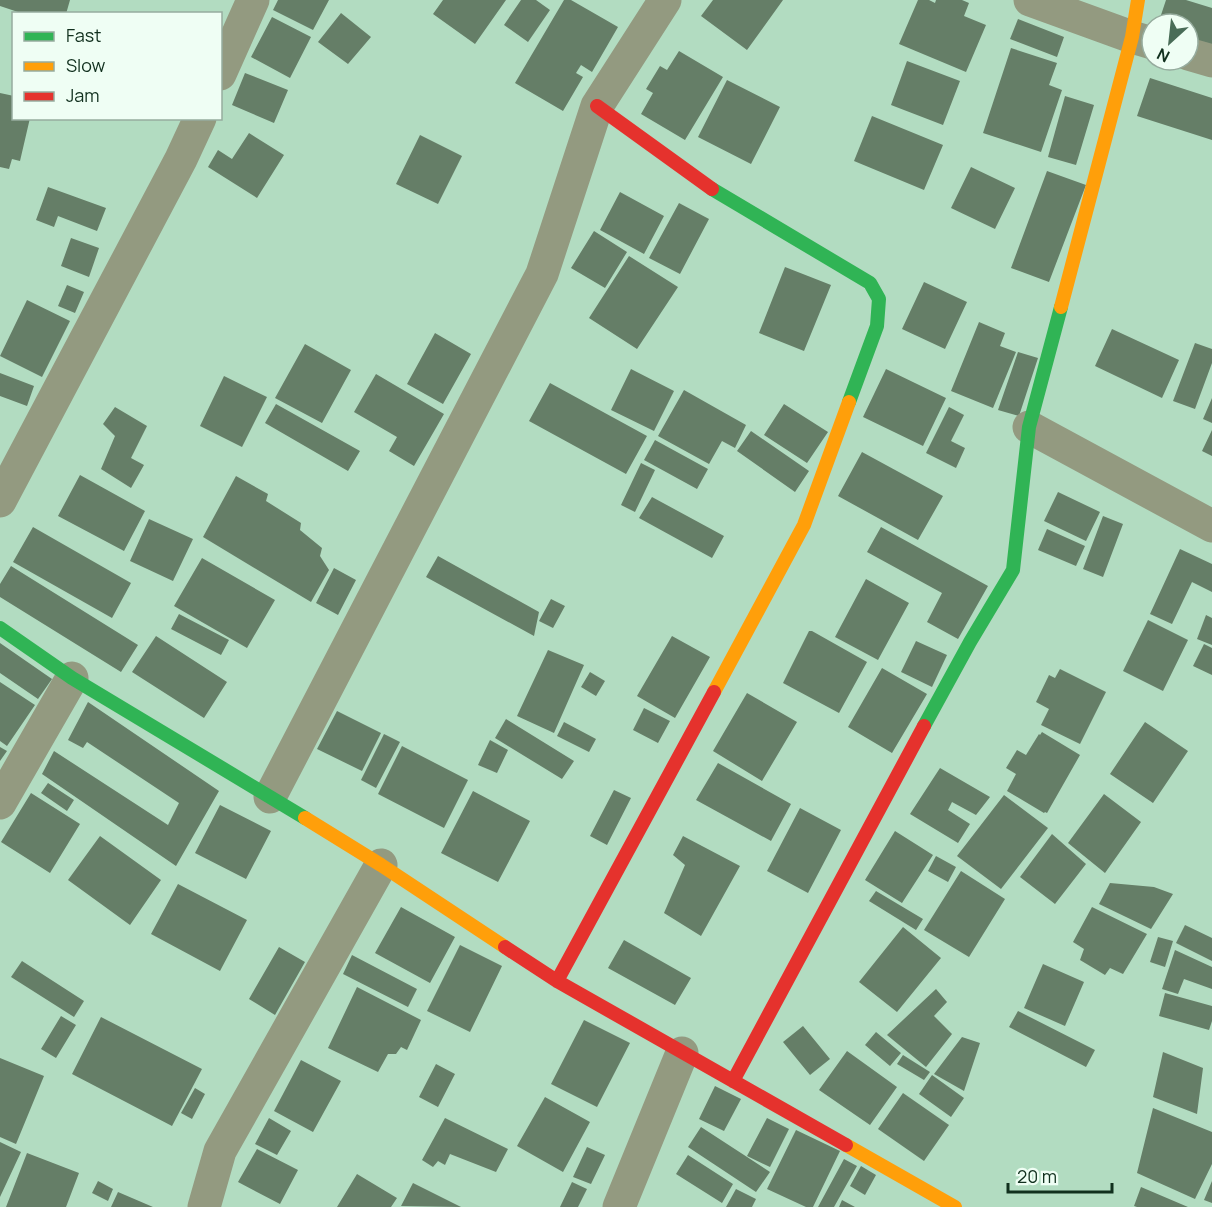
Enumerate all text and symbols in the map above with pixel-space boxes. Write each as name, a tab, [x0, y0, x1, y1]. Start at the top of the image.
legend	[12, 12, 222, 120]
north arrow	[1140, 12, 1200, 72]
text: Fast	[66, 23, 101, 47]
text: N	[1153, 43, 1173, 68]
text: Slow	[66, 53, 106, 77]
text: Jam	[66, 83, 100, 107]
scale bar	[1008, 1156, 1112, 1194]
text: 20 m	[1017, 1164, 1057, 1188]

